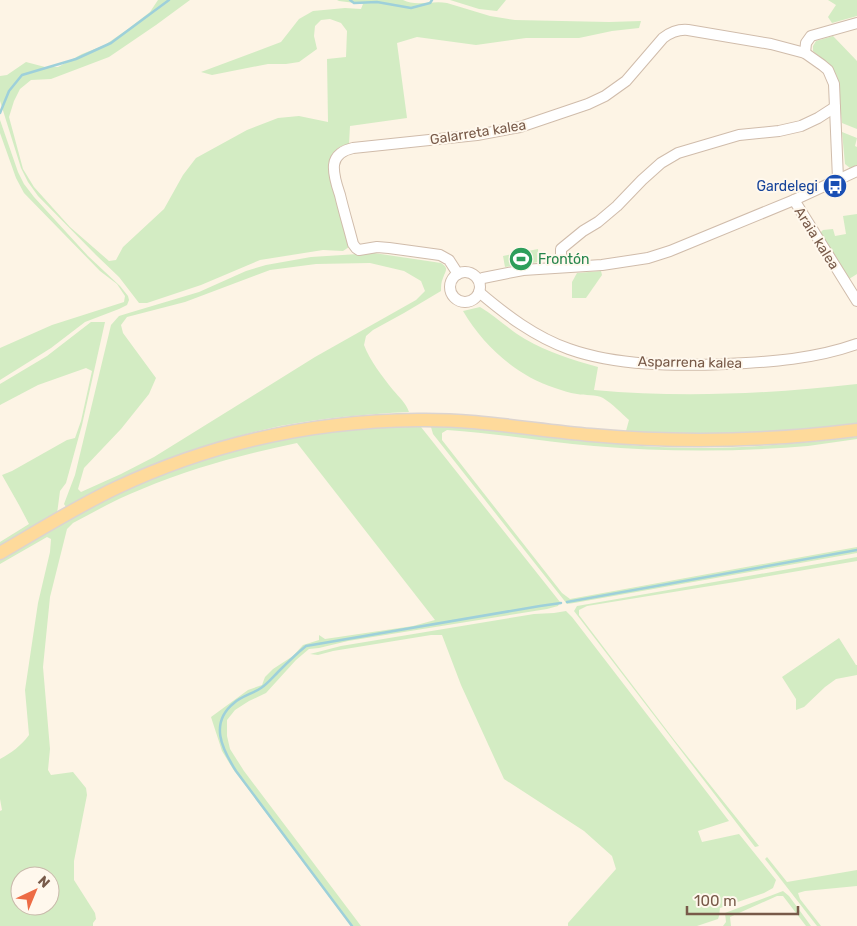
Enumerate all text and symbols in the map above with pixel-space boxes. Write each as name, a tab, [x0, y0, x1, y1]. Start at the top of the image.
street label: Galarreta kalea	[429, 117, 527, 148]
bus stop icon: Gardelegi	[822, 173, 848, 199]
place label: Gardelegi	[756, 178, 818, 195]
street label: Araia kalea	[791, 204, 843, 273]
sports icon: Frontón	[508, 246, 534, 272]
place label: Frontón	[538, 251, 590, 268]
street label: Asparrena kalea	[638, 353, 742, 372]
north arrow	[10, 866, 60, 916]
text: N	[34, 872, 53, 892]
scale bar	[687, 884, 798, 916]
text: 100 m	[694, 892, 736, 910]

